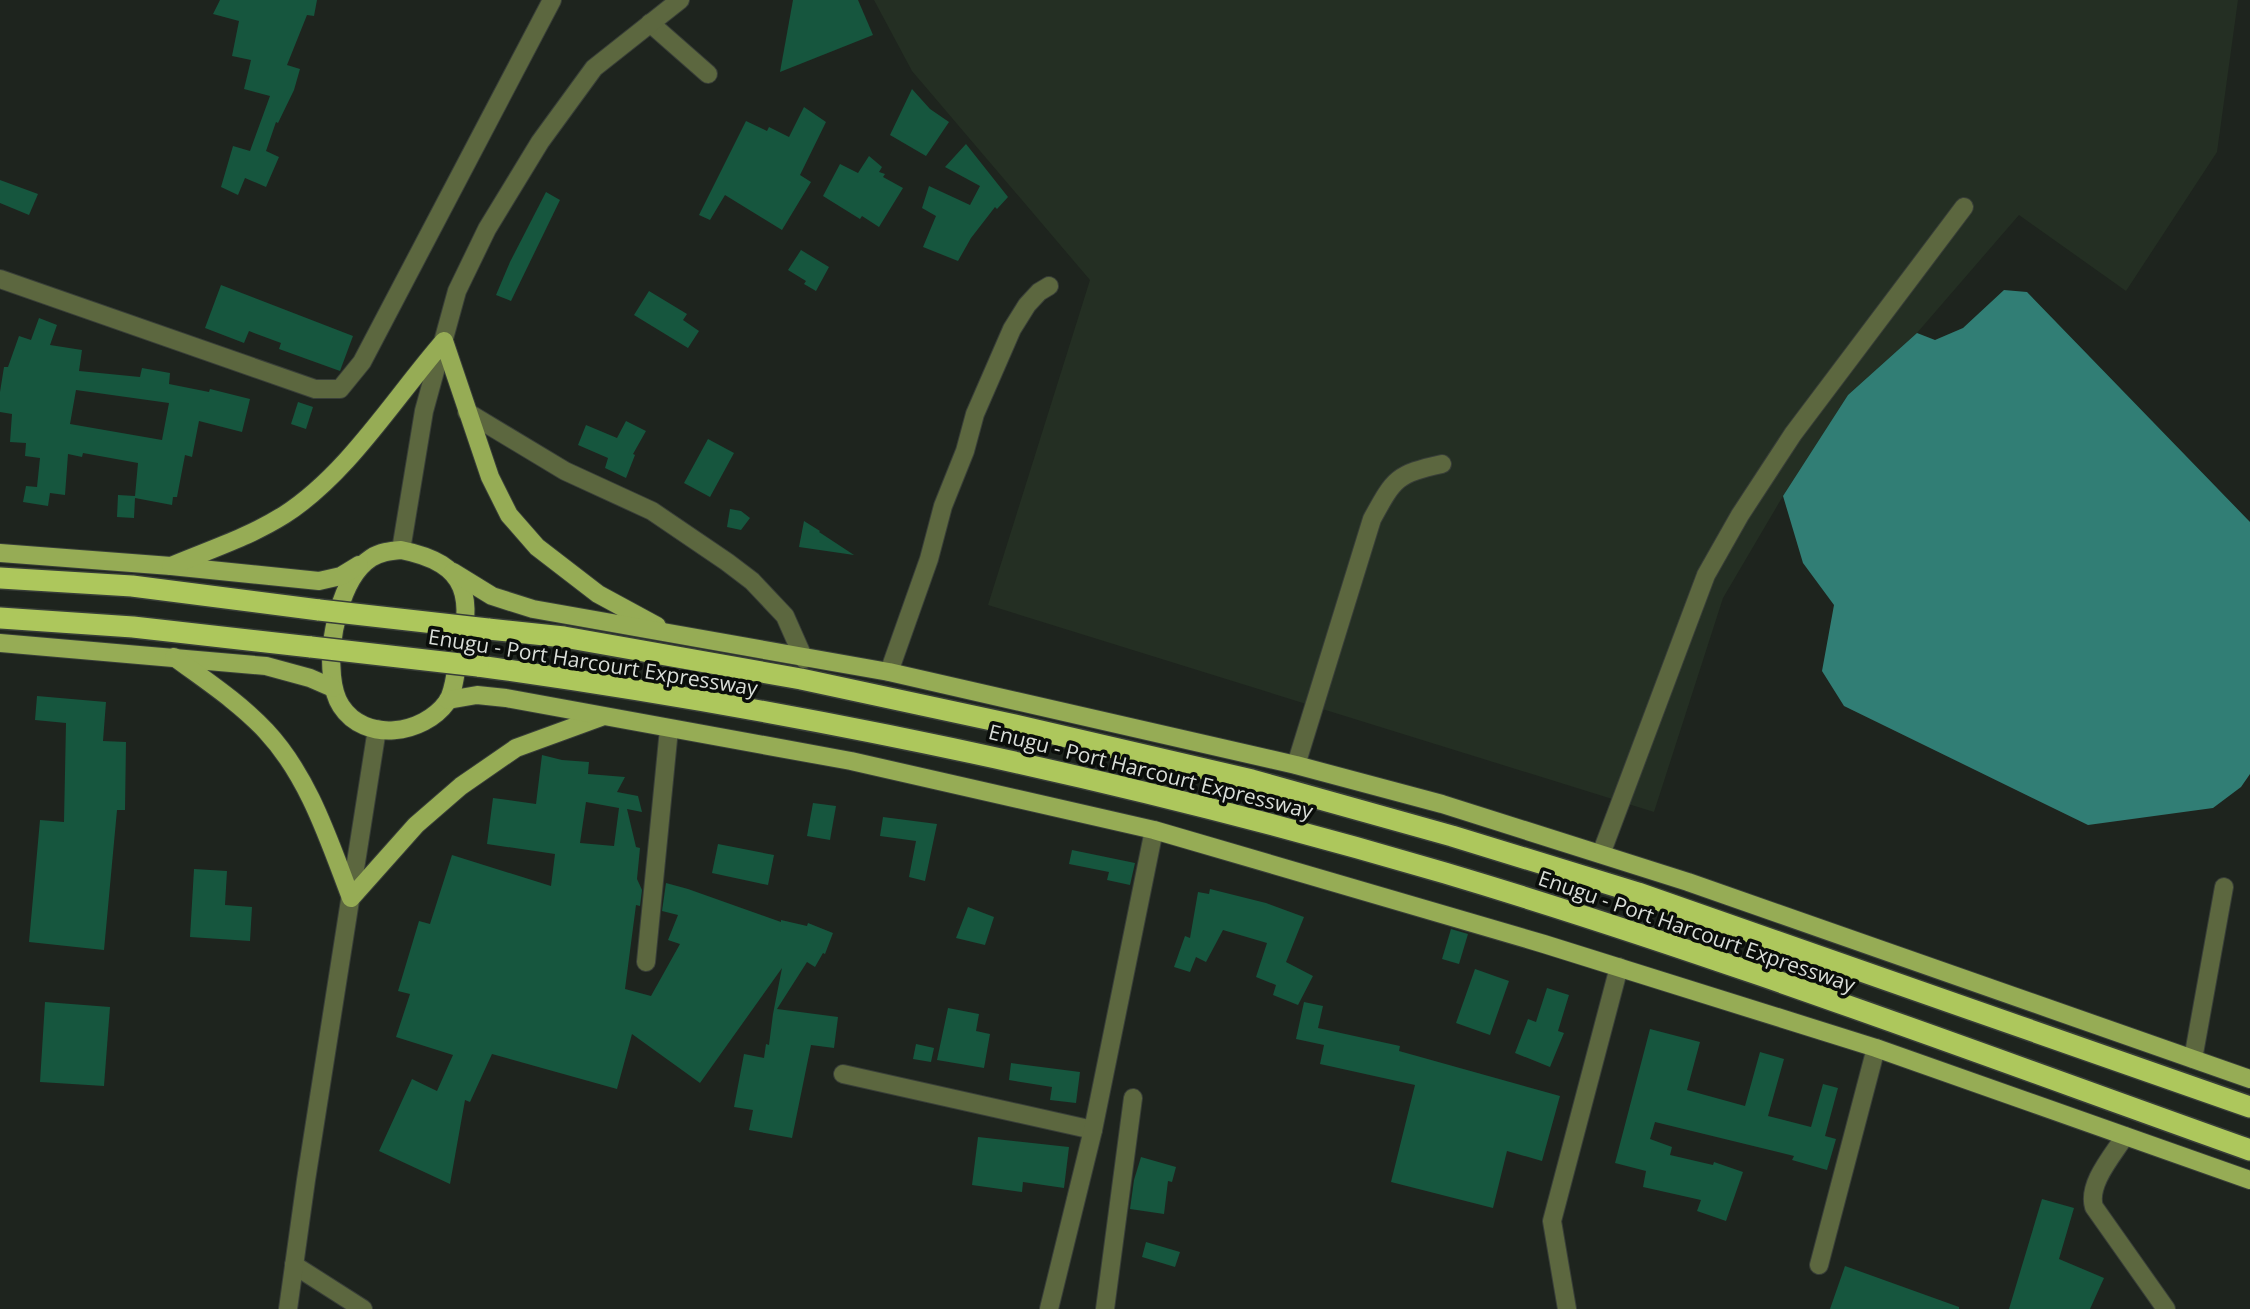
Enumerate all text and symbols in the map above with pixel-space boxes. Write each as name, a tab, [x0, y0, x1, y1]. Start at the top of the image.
street label: Enugu - Port Harcourt Expressway	[426, 622, 760, 702]
street label: Enugu - Port Harcourt Expressway	[986, 717, 1317, 825]
street label: Enugu - Port Harcourt Expressway	[1535, 863, 1860, 999]

